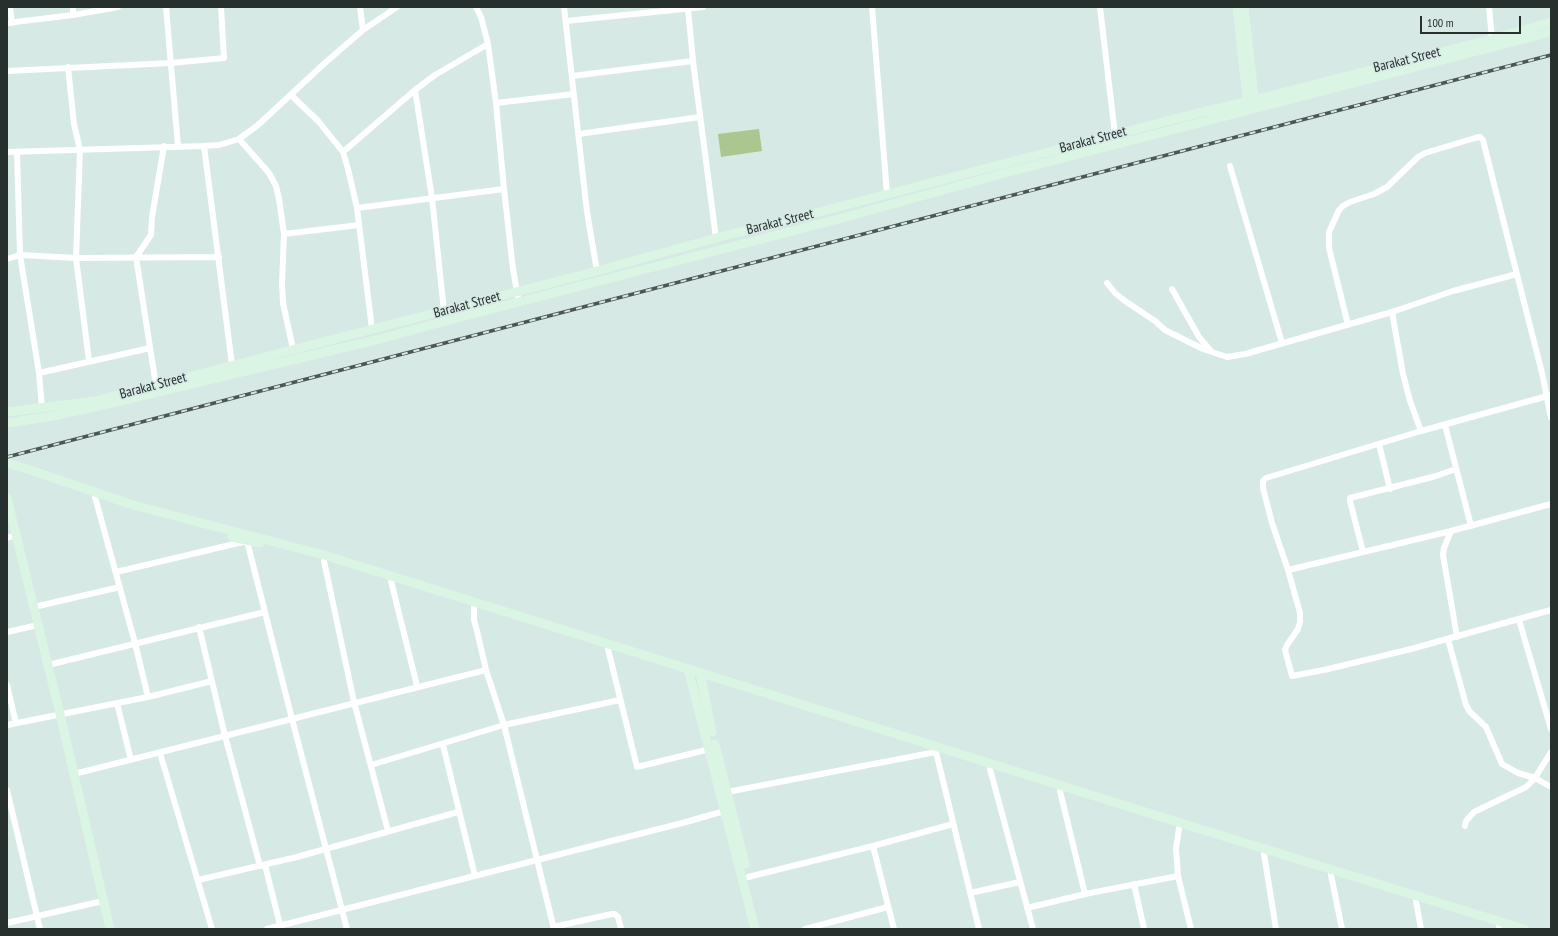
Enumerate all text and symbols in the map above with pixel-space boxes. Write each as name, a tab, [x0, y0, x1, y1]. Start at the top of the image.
scale bar	[1422, 8, 1523, 34]
text: 100 m	[1427, 15, 1454, 30]
street label: Barakat Street	[1372, 44, 1442, 76]
street label: Barakat Street	[1058, 123, 1128, 157]
street label: Barakat Street	[745, 206, 815, 238]
street label: Barakat Street	[432, 288, 502, 322]
street label: Barakat Street	[118, 369, 188, 403]

